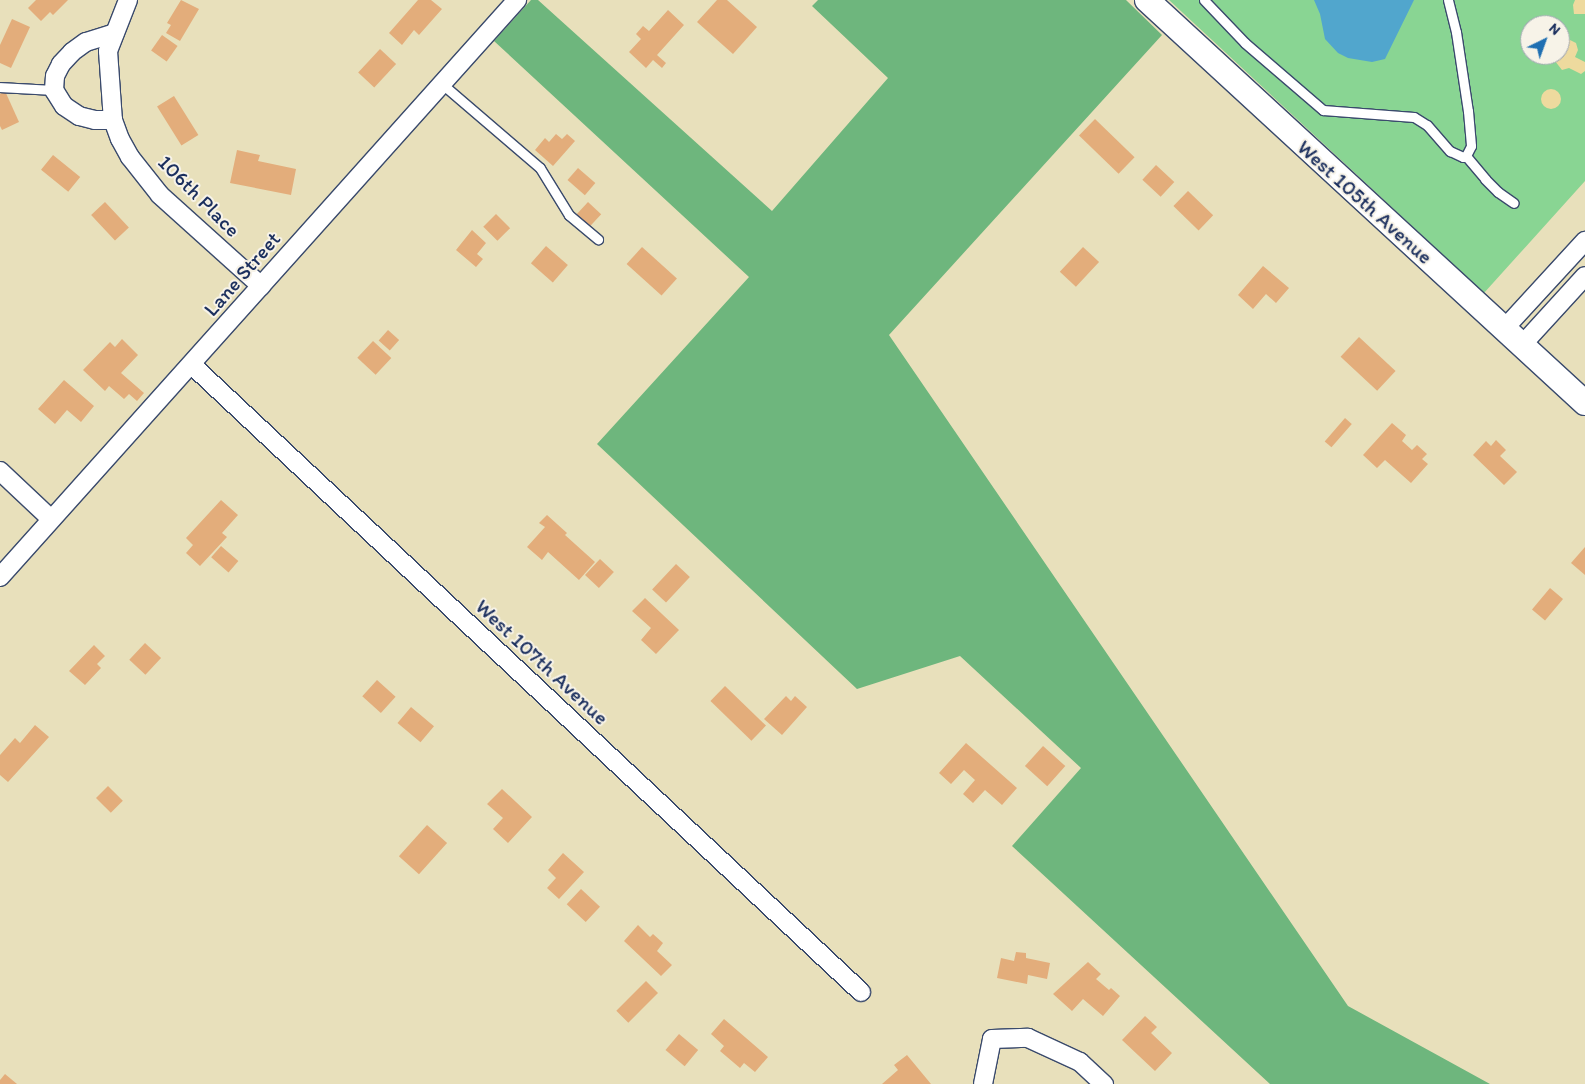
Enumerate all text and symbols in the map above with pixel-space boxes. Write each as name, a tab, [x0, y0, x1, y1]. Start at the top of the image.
north arrow	[1520, 15, 1570, 65]
text: N	[1545, 20, 1564, 39]
street label: West 105th Avenue	[1293, 135, 1437, 269]
street label: 106th Place	[153, 150, 245, 242]
street label: Lane Street	[199, 227, 285, 321]
street label: West 107th Avenue	[471, 594, 613, 730]

